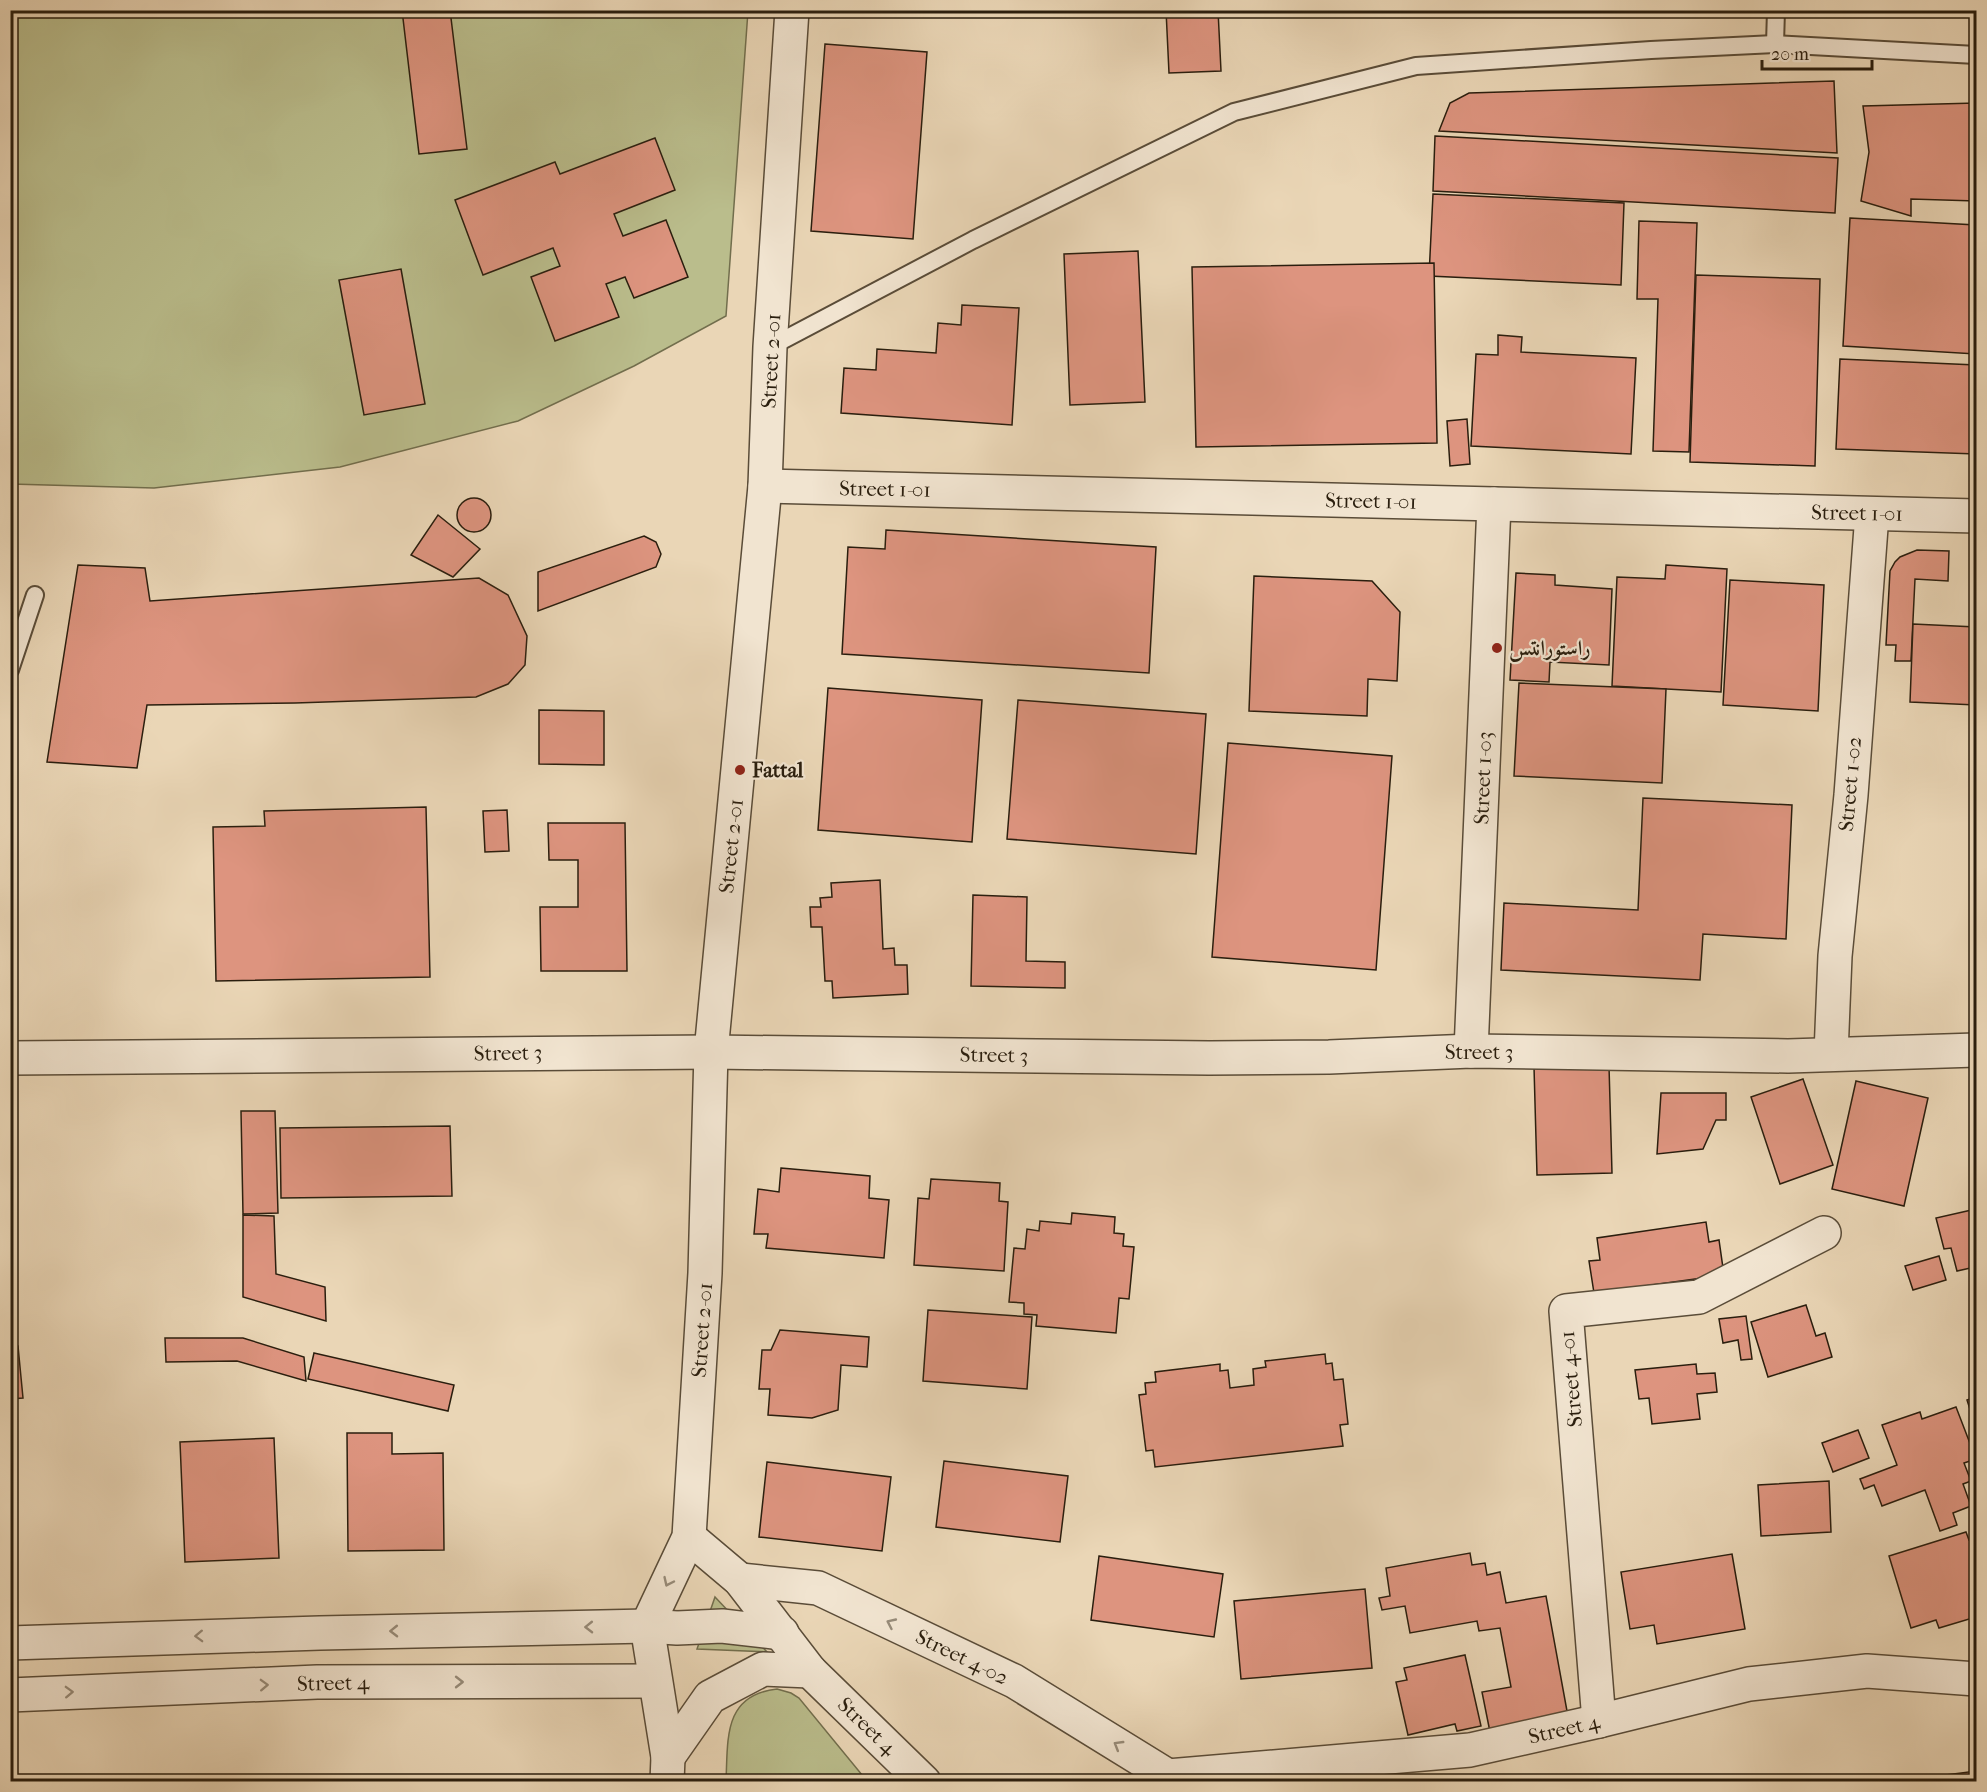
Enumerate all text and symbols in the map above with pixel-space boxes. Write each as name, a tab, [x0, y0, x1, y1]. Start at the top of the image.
scale bar	[1762, 33, 1872, 71]
text: 20 m	[1771, 44, 1809, 65]
street label: Street 2-01	[757, 313, 785, 409]
street label: Street 1-01	[839, 476, 931, 502]
street label: Street 1-01	[1325, 488, 1417, 514]
street label: Street 1-01	[1811, 500, 1903, 526]
place label: راستورانتس	[1509, 636, 1591, 662]
marker: راستورانتس	[1490, 641, 1504, 655]
street label: Street 1-03	[1469, 731, 1497, 825]
street label: Street 1-02	[1834, 735, 1866, 832]
place label: Fattal	[751, 758, 804, 782]
marker: Fattal	[733, 763, 747, 777]
street label: Street 2-01	[714, 797, 748, 895]
street label: Street 3	[474, 1040, 542, 1066]
street label: Street 3	[1445, 1040, 1513, 1064]
street label: Street 3	[960, 1042, 1028, 1068]
street label: Street 2-01	[687, 1282, 717, 1378]
street label: Street 4-01	[1555, 1330, 1587, 1428]
one-way arrow	[664, 1575, 676, 1586]
one-way arrow	[887, 1618, 898, 1630]
one-way arrow	[584, 1621, 593, 1633]
street label: Street 4-02	[912, 1624, 1012, 1690]
one-way arrow	[390, 1625, 399, 1637]
one-way arrow	[195, 1630, 204, 1643]
street label: Street 4	[297, 1670, 370, 1696]
one-way arrow	[454, 1676, 463, 1688]
one-way arrow	[259, 1678, 268, 1691]
one-way arrow	[64, 1686, 73, 1699]
street label: Street 4	[833, 1692, 902, 1760]
street label: Street 4	[1526, 1709, 1603, 1749]
one-way arrow	[1114, 1741, 1124, 1752]

